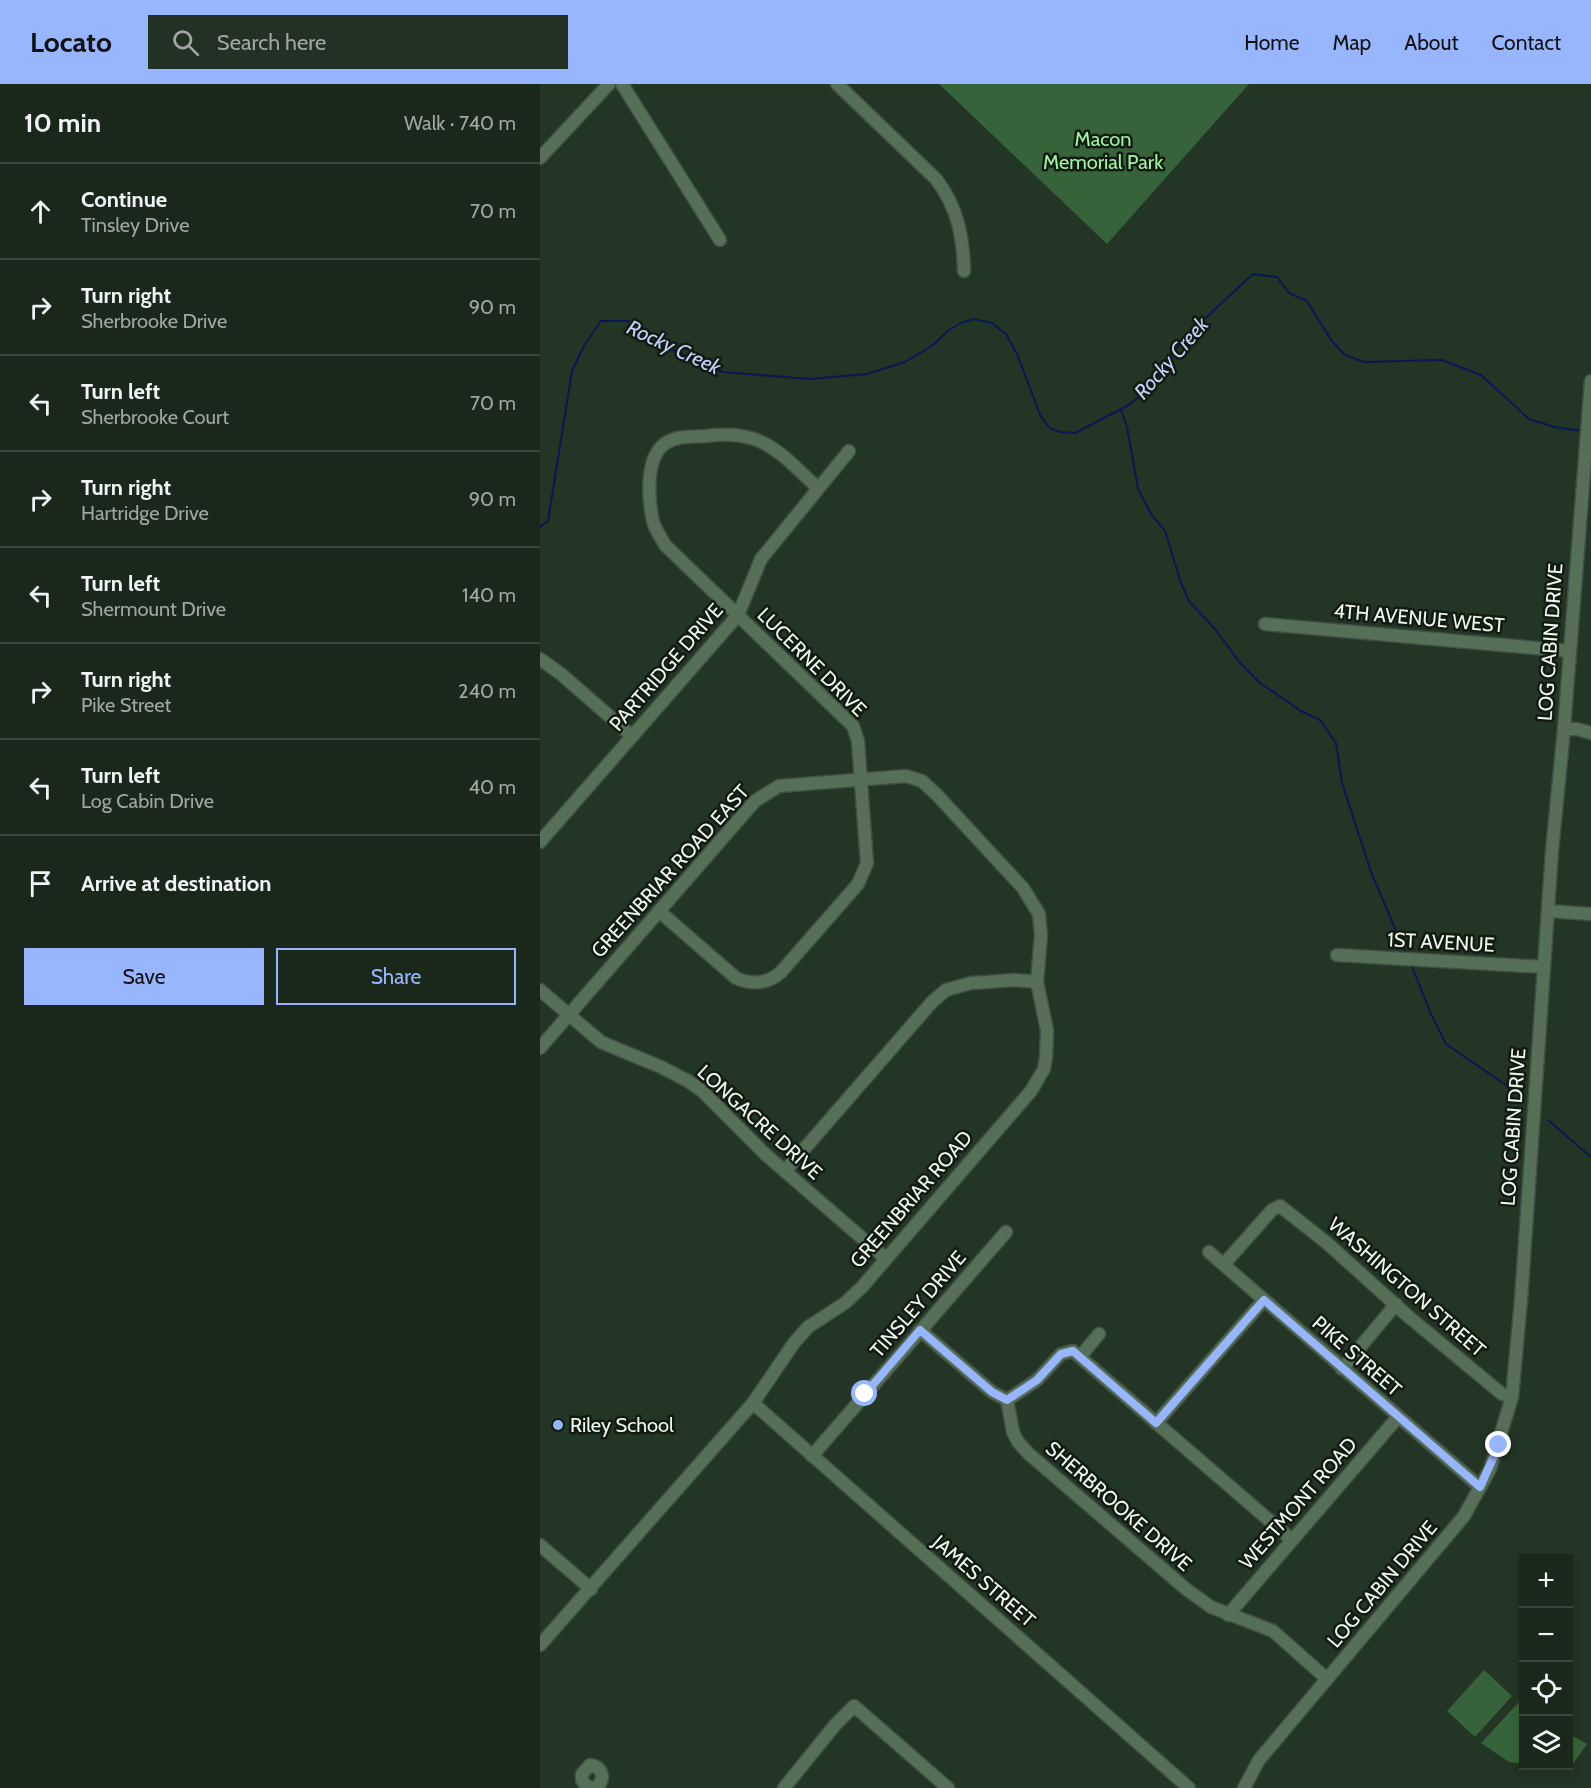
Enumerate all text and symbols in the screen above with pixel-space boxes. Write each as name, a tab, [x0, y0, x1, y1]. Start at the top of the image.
search box	[148, 15, 568, 69]
text: Locato	[30, 25, 112, 59]
icon: search	[169, 26, 202, 59]
text: Search here	[217, 29, 326, 56]
text: Home	[1244, 30, 1300, 55]
text: Map	[1333, 30, 1371, 55]
text: About	[1404, 30, 1458, 55]
text: Contact	[1491, 30, 1561, 55]
text: 10 min	[24, 107, 101, 139]
text: Walk · 740 m	[404, 111, 516, 135]
park label: Macon Memorial Park	[1043, 127, 1163, 174]
text: Continue	[81, 186, 167, 213]
icon: ahead	[24, 195, 57, 228]
text: 70 m	[470, 199, 516, 223]
text: Tinsley Drive	[81, 213, 189, 237]
text: Turn right	[81, 282, 171, 309]
icon: right	[24, 291, 57, 324]
text: 90 m	[469, 295, 516, 319]
text: Sherbrooke Drive	[81, 309, 227, 333]
water label: Rocky Creek	[1129, 311, 1214, 404]
water label: Rocky Creek	[623, 314, 726, 380]
text: Turn left	[81, 378, 160, 405]
icon: left	[24, 387, 57, 420]
text: 70 m	[470, 391, 516, 415]
text: Sherbrooke Court	[81, 405, 229, 429]
text: Turn right	[81, 474, 171, 501]
icon: right	[24, 483, 57, 516]
text: 90 m	[469, 487, 516, 511]
text: Hartridge Drive	[81, 501, 209, 525]
street label: LOG CABIN DRIVE	[1533, 562, 1567, 722]
text: Turn left	[81, 570, 160, 597]
icon: left	[24, 579, 57, 612]
text: 140 m	[462, 583, 516, 607]
text: Shermount Drive	[81, 597, 226, 621]
street label: PARTRIDGE DRIVE	[604, 598, 728, 736]
street label: 4TH AVENUE WEST	[1332, 599, 1506, 637]
street label: LUCERNE DRIVE	[753, 603, 871, 721]
text: Turn right	[81, 666, 171, 693]
icon: right	[24, 675, 57, 708]
text: 240 m	[458, 679, 516, 703]
text: Pike Street	[81, 693, 171, 717]
text: Turn left	[81, 762, 160, 789]
icon: left	[24, 771, 57, 804]
text: 40 m	[468, 775, 516, 799]
street label: GREENBRIAR ROAD EAST	[586, 779, 754, 962]
text: Log Cabin Drive	[81, 789, 214, 813]
icon: arrive	[24, 867, 57, 900]
text: Arrive at destination	[81, 870, 271, 897]
street label: 1ST AVENUE	[1387, 927, 1495, 957]
button: Save	[24, 948, 264, 1005]
button: Share	[276, 948, 516, 1005]
street label: LOG CABIN DRIVE	[1496, 1047, 1530, 1207]
street label: LONGACRE DRIVE	[693, 1060, 827, 1184]
street label: GREENBRIAR ROAD	[845, 1126, 977, 1272]
street label: WASHINGTON STREET	[1324, 1212, 1491, 1362]
street label: TINSLEY DRIVE	[865, 1246, 971, 1362]
street label: PIKE STREET	[1307, 1311, 1407, 1402]
route start	[851, 1380, 877, 1406]
place label: Riley School	[570, 1413, 674, 1437]
marker: Riley School	[551, 1418, 565, 1432]
route end	[1485, 1431, 1511, 1457]
street label: WESTMONT ROAD	[1234, 1432, 1362, 1574]
street label: SHERBROOKE DRIVE	[1041, 1436, 1197, 1576]
street label: LOG CABIN DRIVE	[1322, 1516, 1442, 1652]
street label: JAMES STREET	[927, 1529, 1040, 1632]
map controls	[1519, 1554, 1573, 1770]
button: +	[1519, 1554, 1573, 1608]
button: −	[1519, 1608, 1573, 1662]
button: locate	[1519, 1662, 1573, 1716]
button: layers	[1519, 1716, 1573, 1770]

